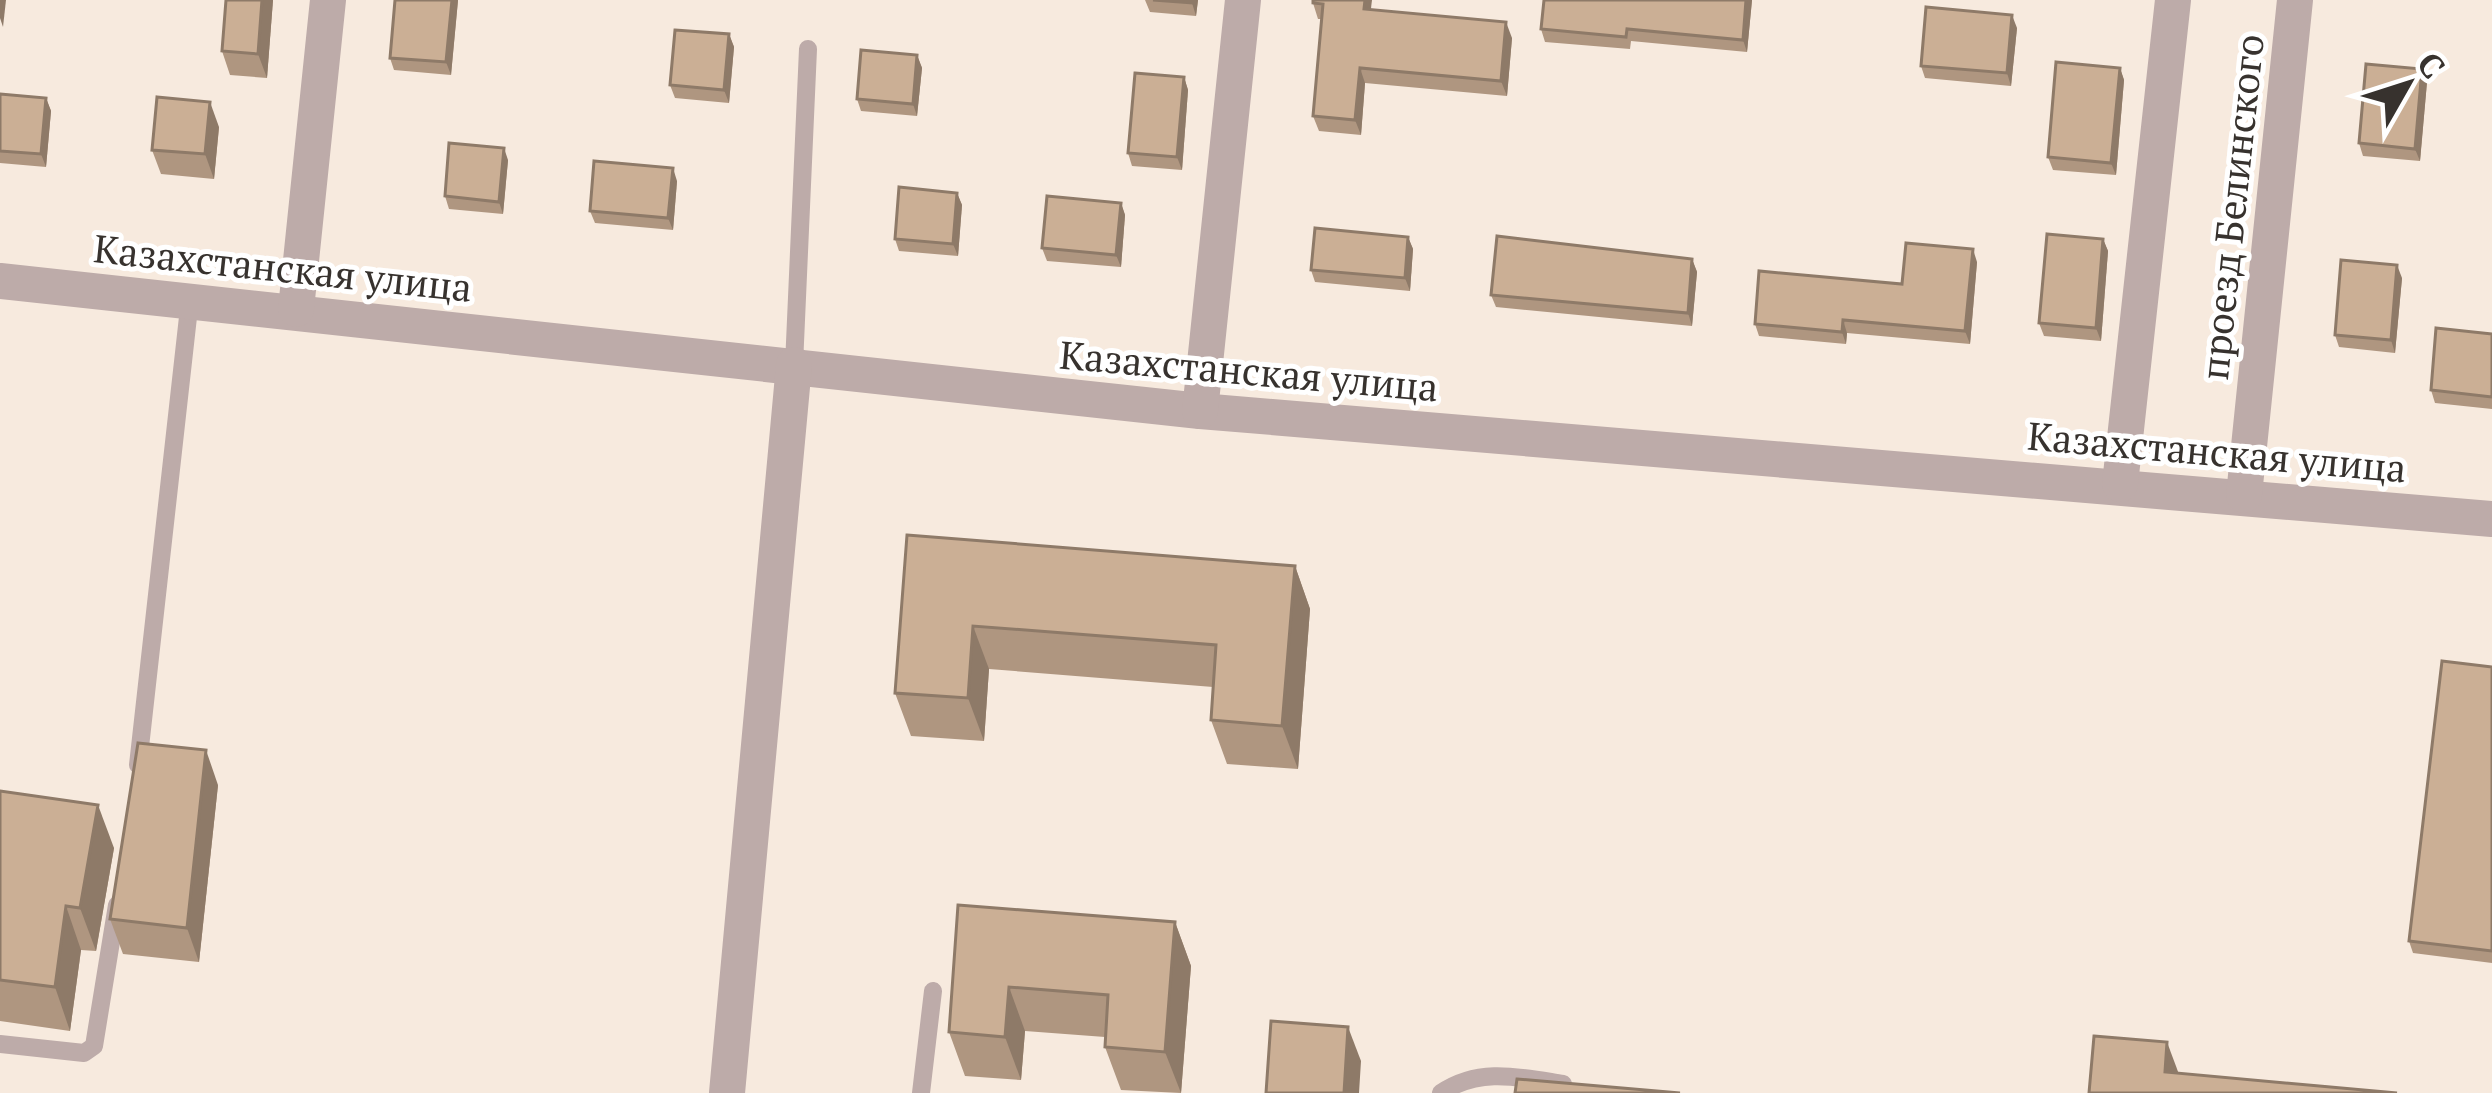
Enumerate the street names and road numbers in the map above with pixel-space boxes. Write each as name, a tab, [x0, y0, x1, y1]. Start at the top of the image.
street label: проезд Белинского	[2187, 32, 2275, 382]
street label: Казахстанская улица	[91, 221, 475, 313]
street label: Казахстанская улица	[1058, 328, 1440, 412]
street label: Казахстанская улица	[2026, 409, 2408, 493]

